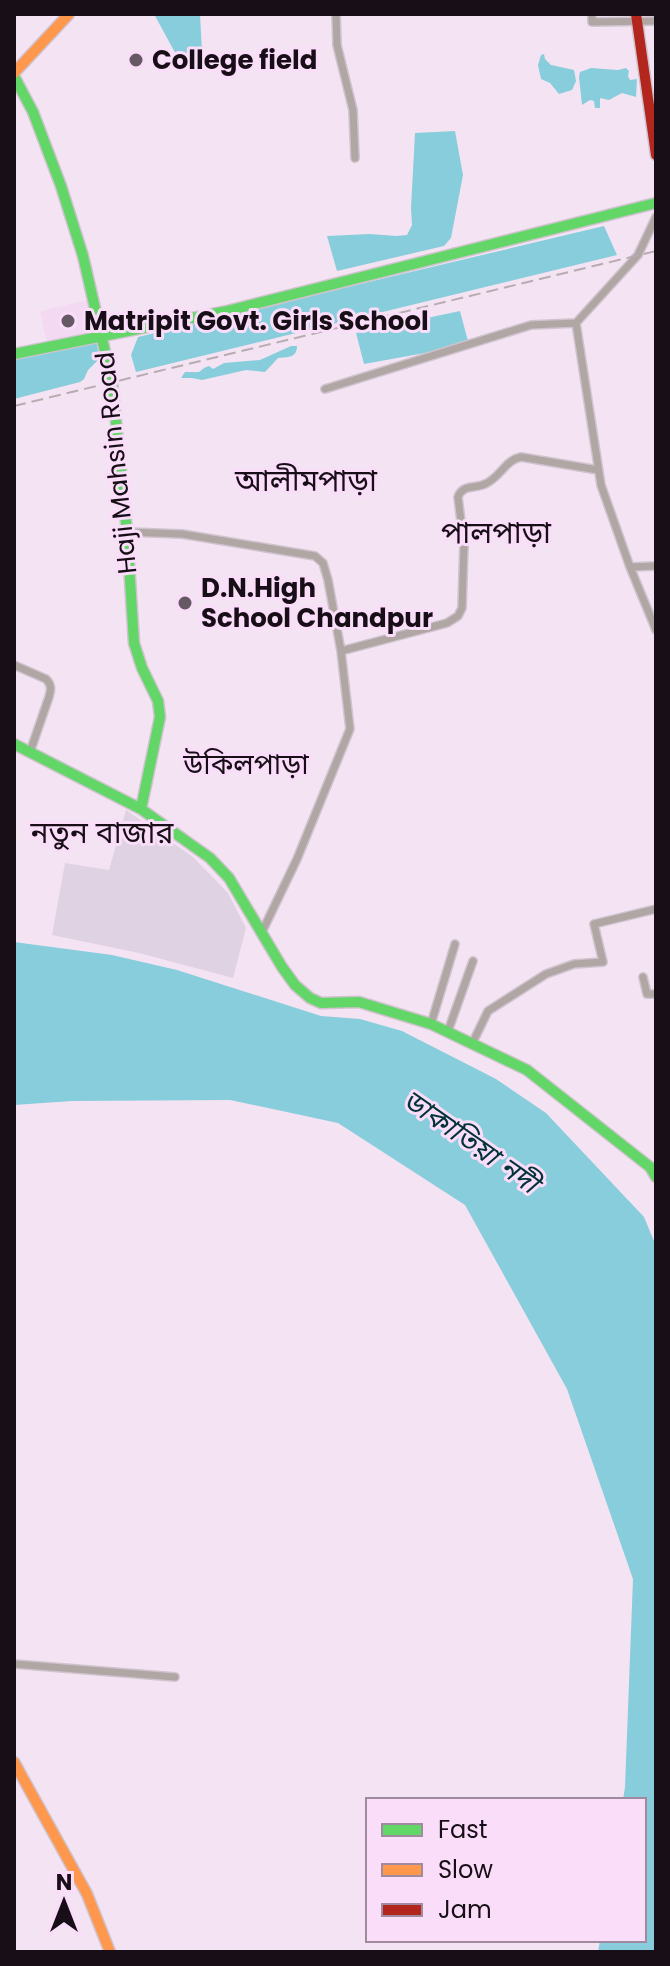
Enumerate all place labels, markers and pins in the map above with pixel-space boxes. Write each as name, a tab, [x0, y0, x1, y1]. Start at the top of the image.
place label: College field	[152, 42, 317, 78]
marker: College field	[127, 51, 145, 69]
place label: Matripit Govt. Girls School	[84, 303, 429, 339]
marker: Matripit Govt. Girls School	[59, 312, 77, 330]
place label: D.N.High School Chandpur	[201, 570, 433, 636]
marker: D.N.High School Chandpur	[176, 594, 194, 612]

